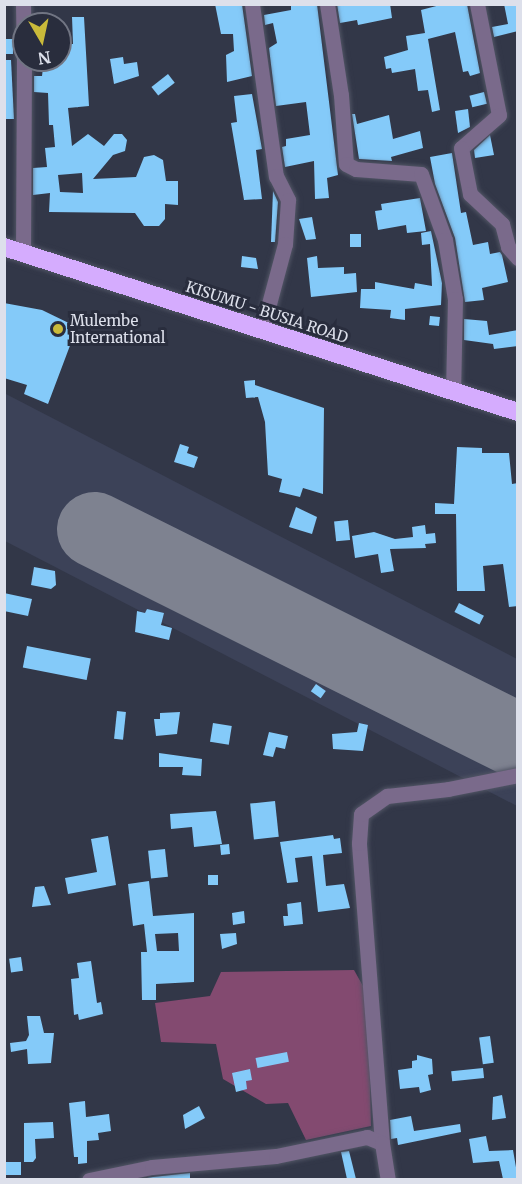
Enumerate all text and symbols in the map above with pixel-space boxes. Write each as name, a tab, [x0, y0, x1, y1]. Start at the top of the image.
north arrow	[12, 12, 72, 72]
text: N	[37, 47, 52, 69]
street label: KISUMU - BUSIA ROAD	[184, 277, 350, 347]
place label: Mulembe International	[70, 311, 165, 346]
marker: Mulembe International	[51, 322, 65, 336]

